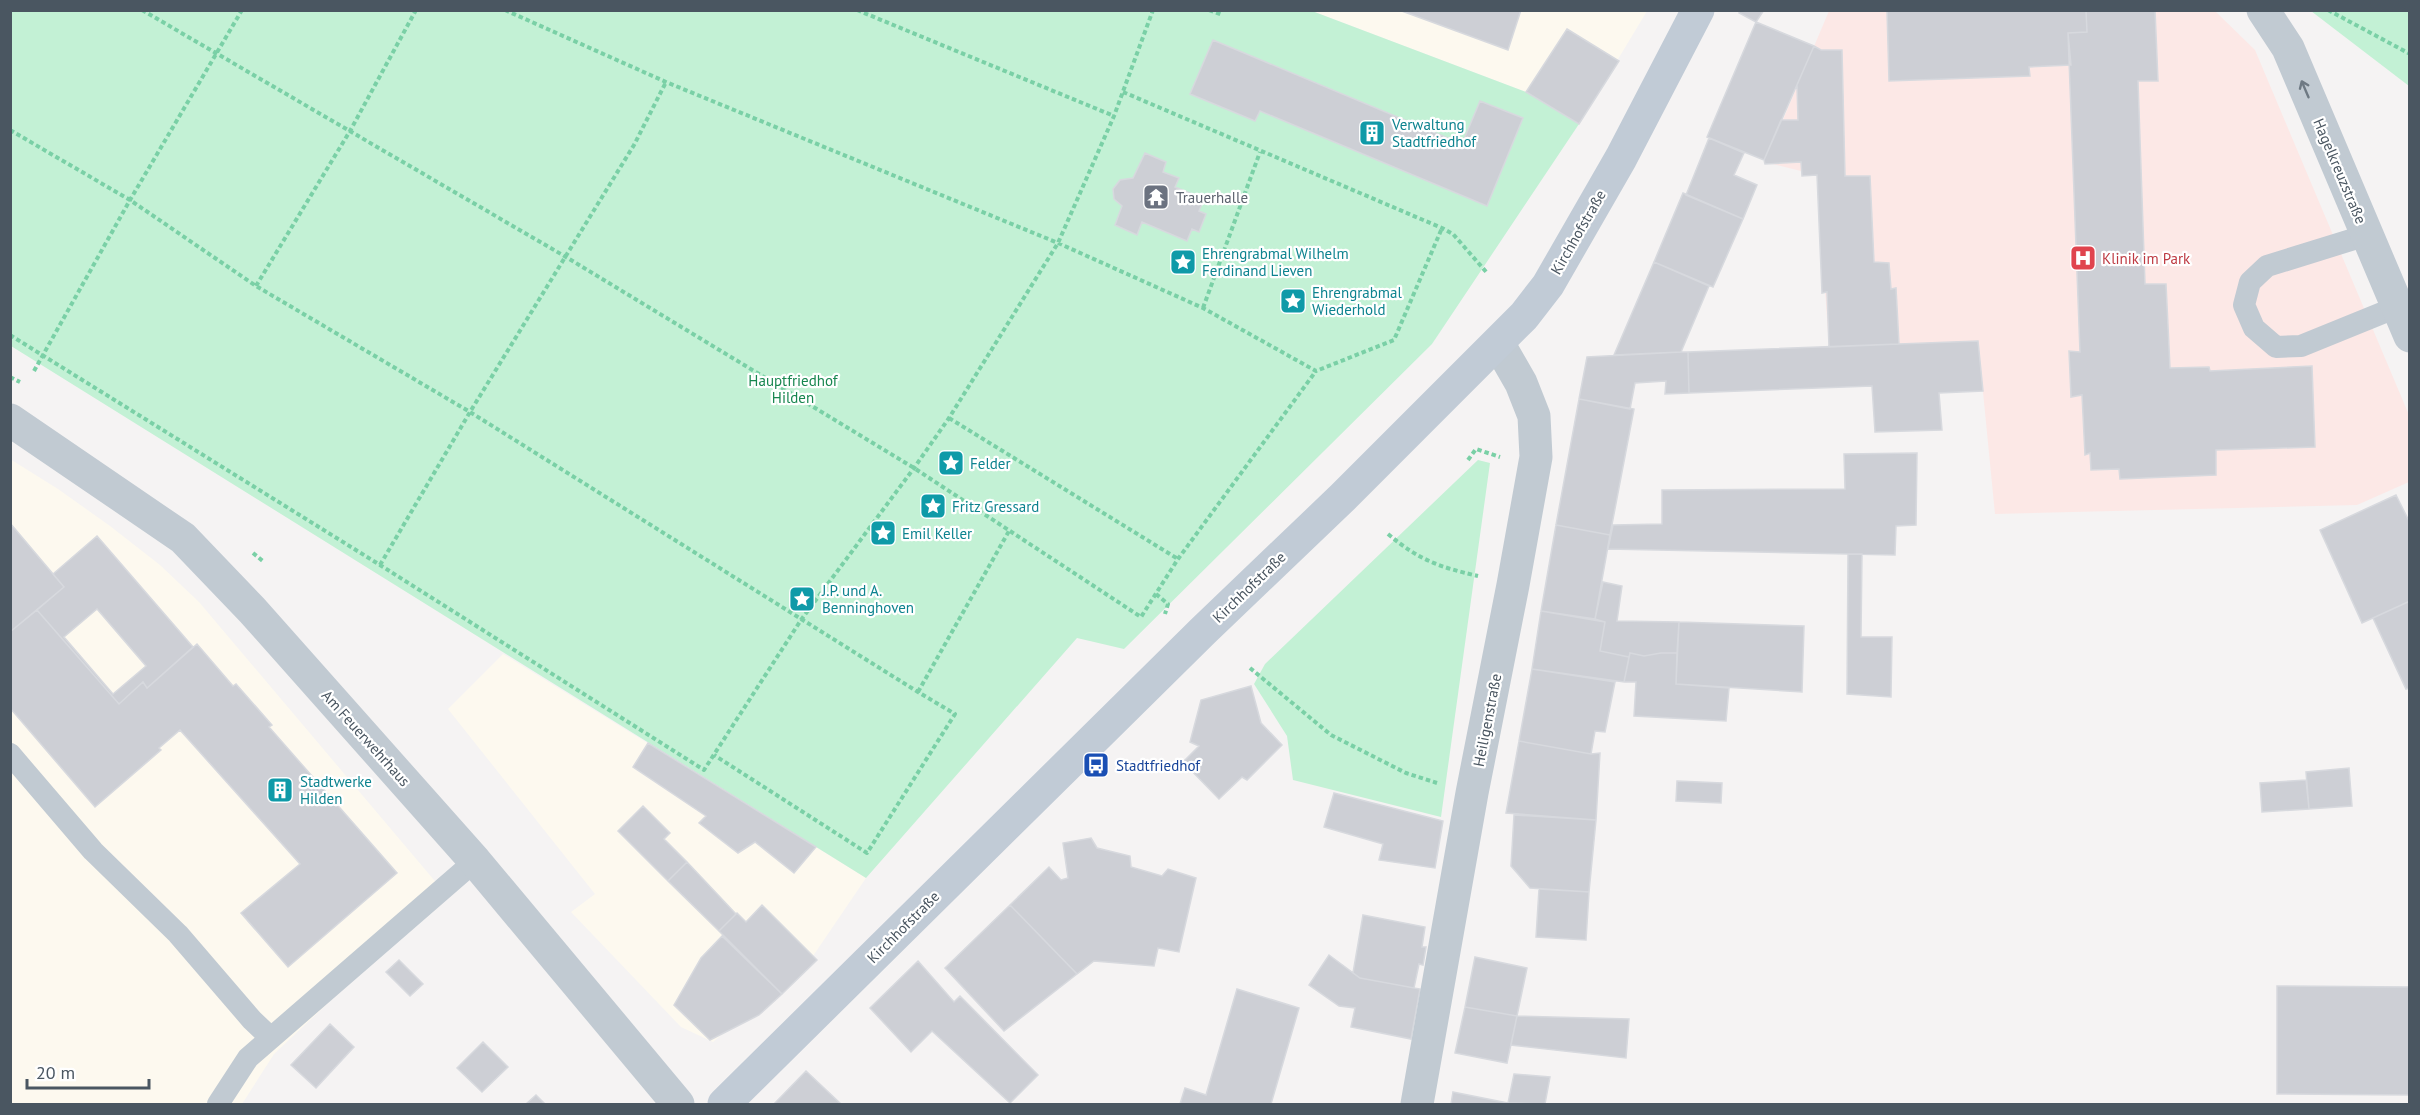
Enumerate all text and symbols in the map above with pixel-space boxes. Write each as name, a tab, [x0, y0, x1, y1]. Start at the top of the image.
one-way arrow	[2299, 80, 2310, 98]
place label: Verwaltung Stadtfriedhof	[1391, 115, 1477, 151]
street label: Hagelkreuzstraße	[2309, 115, 2371, 227]
building icon: Verwaltung Stadtfriedhof	[1357, 118, 1387, 148]
temple icon: Trauerhalle	[1141, 182, 1171, 212]
street label: Kirchhofstraße	[1546, 186, 1610, 278]
place label: Trauerhalle	[1176, 188, 1248, 207]
hospital icon: Klinik im Park	[2068, 243, 2098, 273]
place label: Ehrengrabmal Wilhelm Ferdinand Lieven	[1202, 244, 1349, 280]
place icon: Ehrengrabmal Wilhelm Ferdinand Lieven	[1168, 247, 1198, 277]
place label: Klinik im Park	[2102, 249, 2191, 268]
place label: Ehrengrabmal Wiederhold	[1312, 283, 1402, 319]
place icon: Ehrengrabmal Wiederhold	[1278, 286, 1308, 316]
park label: Hauptfriedhof Hilden	[748, 371, 839, 407]
place icon: Felder	[936, 448, 966, 478]
place label: Felder	[970, 454, 1011, 473]
place icon: Fritz Gressard	[918, 491, 948, 521]
place label: Fritz Gressard	[952, 497, 1039, 516]
place icon: Emil Keller	[868, 518, 898, 548]
place label: Emil Keller	[902, 524, 972, 543]
street label: Kirchhofstraße	[1208, 547, 1290, 627]
place label: J.P. und A. Benninghoven	[821, 581, 914, 617]
place icon: J.P. und A. Benninghoven	[787, 584, 817, 614]
street label: Heiligenstraße	[1469, 672, 1505, 768]
street label: Am Feuerwehrhaus	[318, 686, 414, 790]
bus stop icon: Stadtfriedhof	[1081, 750, 1111, 780]
place label: Stadtfriedhof	[1116, 756, 1201, 775]
place label: Stadtwerke Hilden	[300, 772, 372, 808]
building icon: Stadtwerke Hilden	[265, 775, 295, 805]
street label: Kirchhofstraße	[863, 887, 943, 967]
scale bar	[27, 1052, 148, 1090]
text: 20 m	[36, 1061, 75, 1084]

